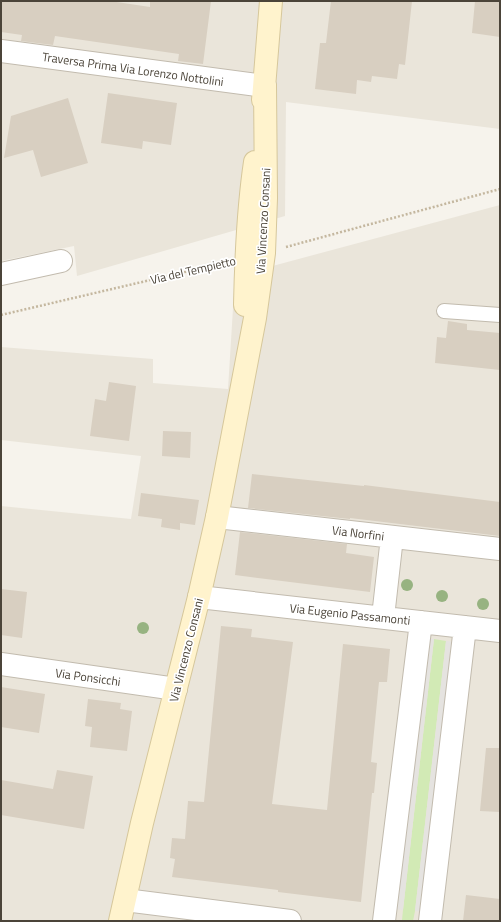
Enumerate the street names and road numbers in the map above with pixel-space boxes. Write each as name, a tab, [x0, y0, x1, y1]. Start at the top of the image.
street label: Traversa Prima Via Lorenzo Nottolini	[41, 47, 225, 91]
street label: Via Vincenzo Consani	[251, 167, 275, 275]
street label: Via del Tempietto	[148, 251, 238, 289]
street label: Via Norfini	[331, 520, 385, 546]
street label: Via Vincenzo Consani	[164, 596, 208, 704]
street label: Via Eugenio Passamonti	[289, 598, 411, 630]
street label: Via Ponsicchi	[54, 663, 122, 691]

